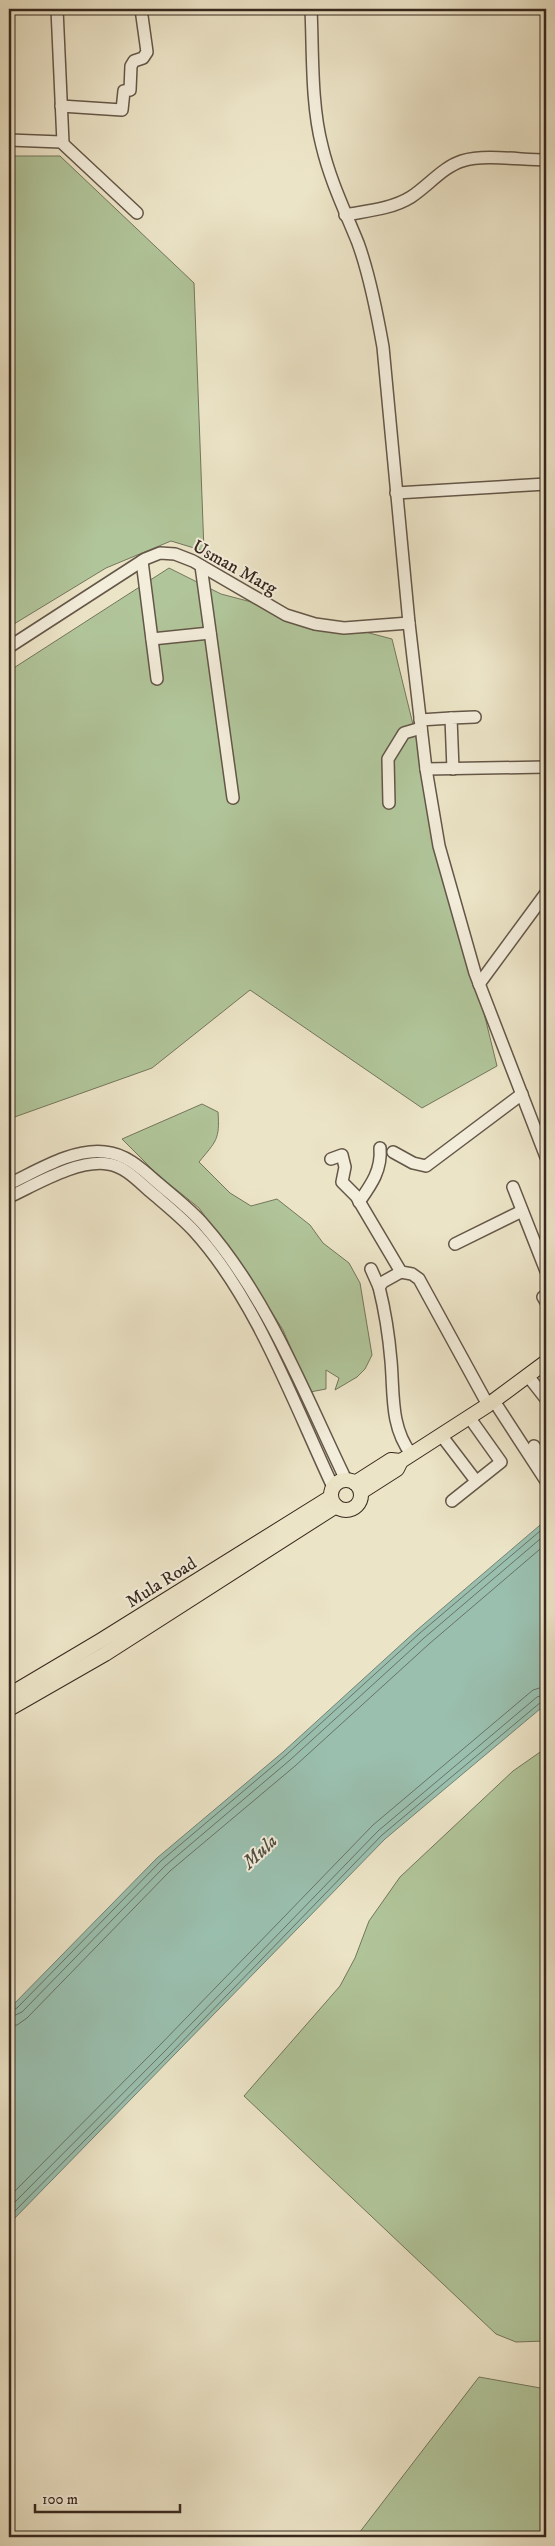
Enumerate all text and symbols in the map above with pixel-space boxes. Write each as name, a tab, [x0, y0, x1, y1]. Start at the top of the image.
street label: Usman Marg	[188, 536, 281, 600]
street label: Mula Road	[122, 1553, 201, 1613]
water label: Mula	[236, 1830, 282, 1876]
scale bar	[35, 2481, 180, 2513]
text: 100 m	[42, 2490, 78, 2509]

